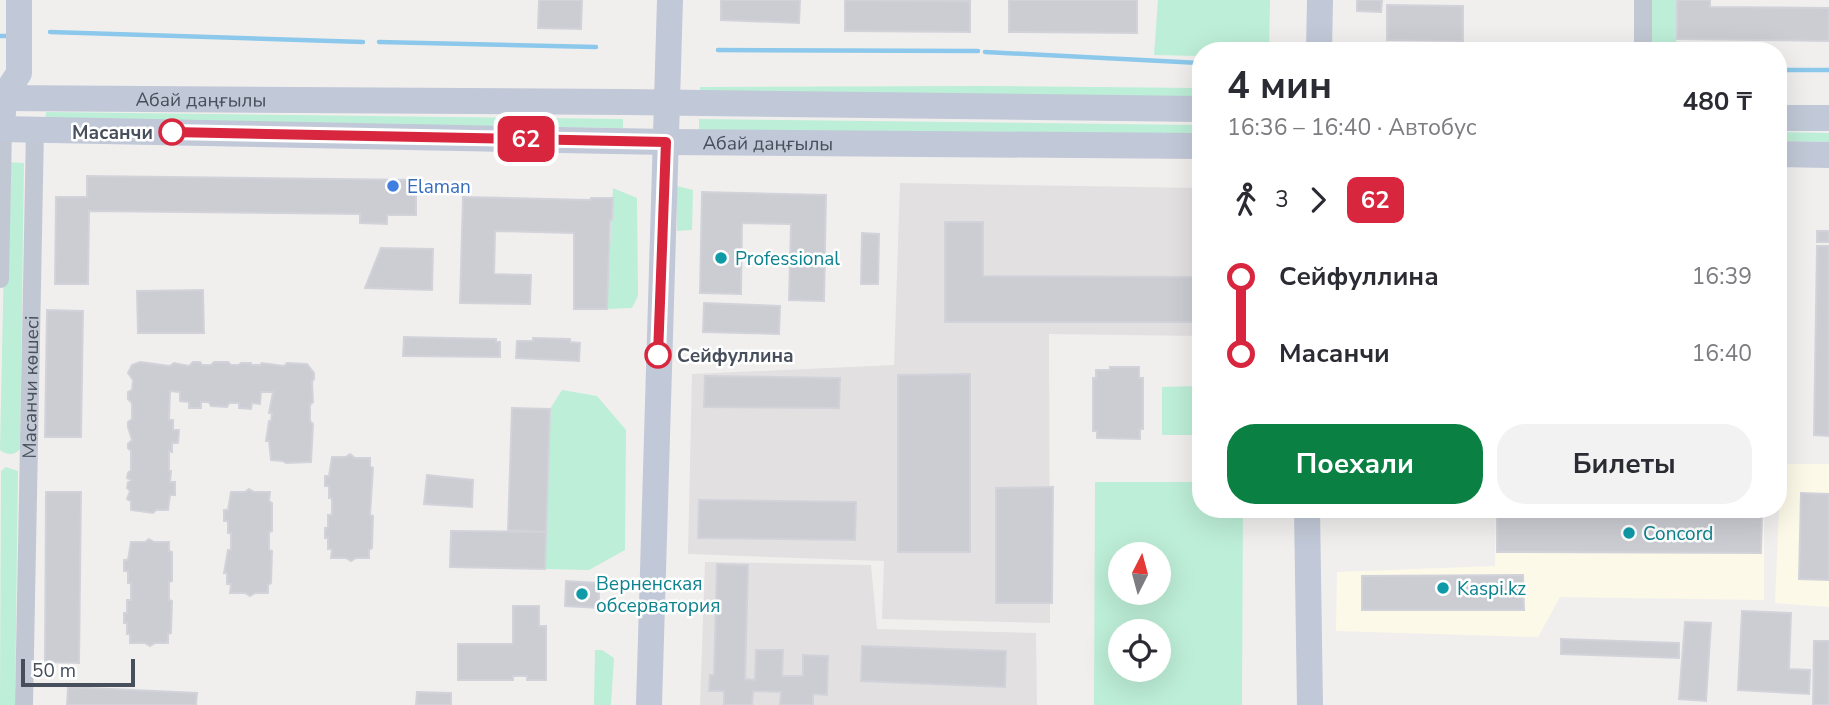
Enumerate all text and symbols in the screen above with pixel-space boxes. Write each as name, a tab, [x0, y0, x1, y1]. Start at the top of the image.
text: 4 мин	[1227, 60, 1332, 111]
text: 480 ₸	[1683, 84, 1752, 119]
street label: Абай даңғылы	[136, 87, 266, 114]
text: 16:36 – 16:40 · Автобус	[1227, 112, 1477, 143]
line badge: 62	[494, 116, 558, 162]
marker: Масанчи	[159, 119, 185, 145]
place label: Масанчи	[72, 120, 153, 146]
text: 62	[512, 123, 540, 155]
street label: Абай даңғылы	[702, 130, 833, 157]
place label: Elaman	[407, 174, 471, 200]
marker: Elaman	[385, 178, 401, 194]
icon: walk	[1227, 181, 1265, 219]
icon: forward	[1299, 181, 1337, 219]
text: 3	[1275, 184, 1289, 215]
text: 62	[1361, 184, 1390, 216]
place label: Professional	[735, 246, 840, 272]
marker: Professional	[713, 250, 729, 266]
text: Сейфуллина	[1279, 259, 1439, 294]
text: 16:39	[1692, 261, 1752, 292]
street label: Масанчи көшесі	[17, 315, 45, 459]
text: Масанчи	[1279, 336, 1390, 371]
text: 16:40	[1692, 338, 1752, 369]
marker: Сейфуллина	[645, 342, 671, 368]
place label: Сейфуллина	[677, 343, 794, 369]
button: Поехали	[1227, 424, 1483, 504]
button: Билеты	[1497, 424, 1752, 504]
place label: Concord	[1643, 521, 1713, 547]
marker: Concord	[1621, 525, 1637, 541]
north arrow	[1108, 542, 1171, 606]
map controls	[1108, 542, 1171, 682]
place label: Верненская обсерватория	[596, 571, 720, 619]
place label: Kaspi.kz	[1457, 576, 1526, 602]
marker: Kaspi.kz	[1435, 580, 1451, 596]
marker: Верненская обсерватория	[574, 586, 590, 602]
button: locate	[1108, 619, 1171, 682]
scale bar	[21, 656, 135, 688]
text: 50 m	[32, 658, 76, 684]

